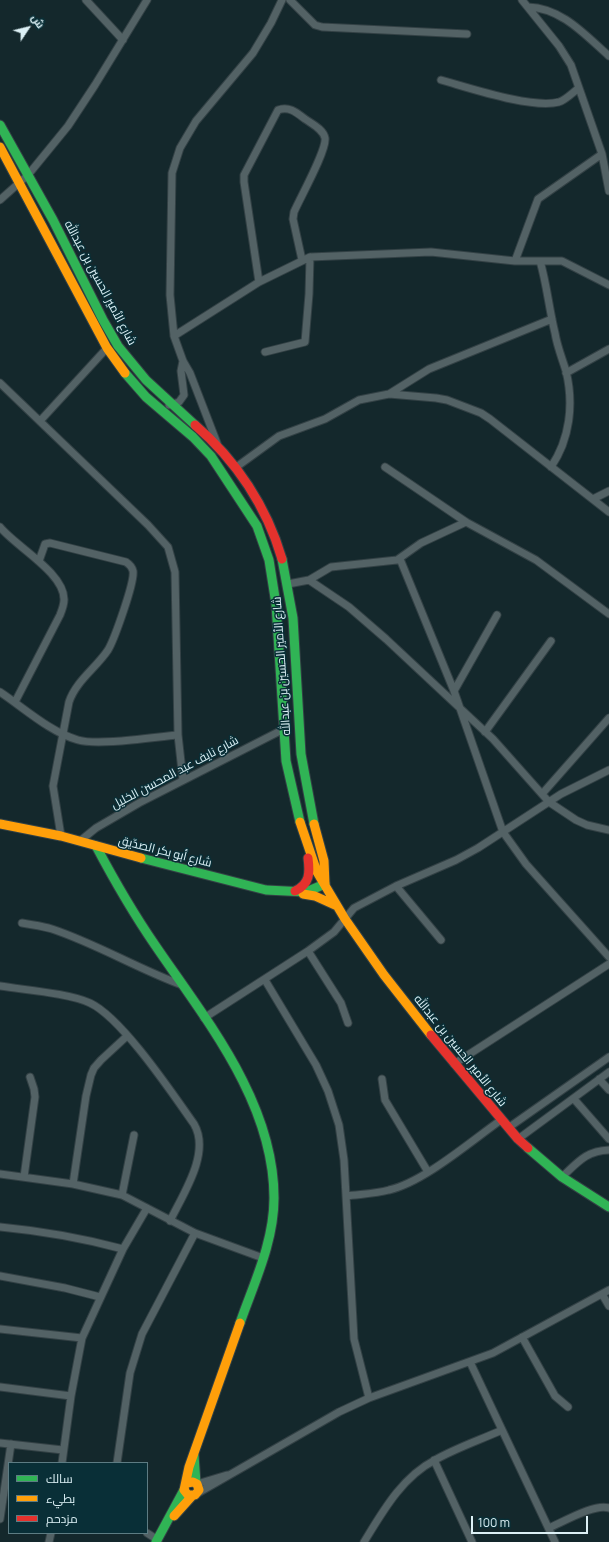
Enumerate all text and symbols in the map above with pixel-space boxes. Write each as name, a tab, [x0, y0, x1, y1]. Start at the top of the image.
north arrow	[8, 8, 48, 48]
text: ش	[28, 11, 48, 31]
street label: شارع الأمير الحسين بن عبدالله	[61, 218, 139, 348]
street label: شارع الأمير الحسين بن عبدالله	[270, 596, 294, 736]
street label: شارع نايف عبد المحسن الخليل	[109, 733, 241, 813]
street label: شارع أبو بكر الصدّيق	[117, 833, 213, 871]
street label: شارع الأمير الحسين بن عبدالله	[411, 992, 509, 1110]
legend	[8, 1462, 148, 1534]
text: سالك	[46, 1470, 73, 1487]
text: بطيء	[46, 1490, 75, 1507]
scale bar	[473, 1508, 590, 1534]
text: مزدحم	[46, 1510, 78, 1527]
text: 100 m	[478, 1514, 510, 1531]

